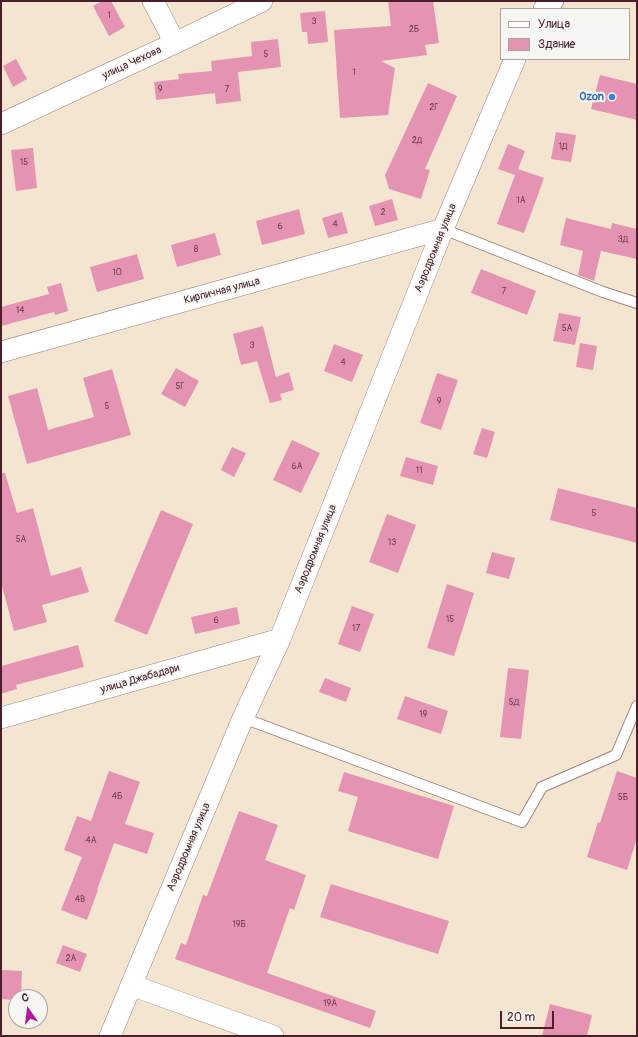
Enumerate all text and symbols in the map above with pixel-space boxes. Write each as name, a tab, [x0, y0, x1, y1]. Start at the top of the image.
legend	[500, 8, 630, 60]
house number: 1	[107, 11, 111, 21]
house number: 3	[311, 17, 317, 27]
text: Улица	[538, 17, 570, 32]
house number: 2Б	[409, 25, 419, 35]
text: Здание	[538, 37, 575, 52]
street label: улица Чехова	[100, 44, 164, 82]
house number: 5	[264, 50, 268, 60]
house number: 1	[352, 68, 356, 78]
house number: 9	[158, 85, 162, 95]
house number: 7	[225, 85, 229, 95]
place label: Ozon	[579, 90, 604, 104]
marker: Ozon	[607, 92, 617, 102]
house number: 2Г	[429, 103, 439, 113]
house number: 2Д	[412, 136, 422, 146]
house number: 1Д	[559, 142, 567, 152]
house number: 15	[20, 158, 28, 168]
house number: 1А	[516, 196, 526, 206]
street label: Аэродромная улица	[412, 202, 460, 294]
house number: 2	[380, 208, 386, 218]
house number: 4	[332, 220, 338, 230]
house number: 6	[277, 222, 283, 232]
house number: 3Д	[618, 235, 628, 245]
house number: 8	[194, 245, 198, 255]
house number: 10	[112, 268, 122, 278]
street label: Кирпичная улица	[183, 275, 261, 307]
house number: 7	[502, 287, 506, 297]
house number: 14	[16, 306, 24, 316]
house number: 5А	[562, 324, 572, 334]
house number: 3	[249, 341, 255, 351]
house number: 4	[340, 358, 346, 368]
house number: 5Г	[175, 382, 185, 392]
house number: 9	[437, 397, 441, 407]
house number: 5	[105, 402, 109, 412]
house number: 6А	[291, 462, 303, 472]
house number: 11	[415, 466, 423, 476]
street label: Аэродромная улица	[292, 503, 340, 595]
house number: 5	[592, 509, 596, 519]
house number: 5А	[16, 535, 26, 545]
house number: 13	[388, 538, 396, 548]
house number: 15	[446, 615, 454, 625]
house number: 6	[213, 616, 219, 626]
house number: 17	[352, 624, 360, 634]
street label: улица Джабадари	[99, 661, 181, 697]
house number: 5Д	[509, 698, 519, 708]
house number: 19	[419, 710, 427, 720]
house number: 4Б	[112, 792, 122, 802]
house number: 5Б	[618, 793, 628, 803]
street label: Аэродромная улица	[164, 801, 214, 893]
house number: 4А	[85, 836, 97, 846]
house number: 4В	[75, 895, 85, 905]
house number: 19Б	[232, 920, 246, 930]
house number: 2А	[66, 954, 76, 964]
north arrow	[8, 989, 48, 1029]
text: С	[20, 991, 30, 1005]
house number: 19А	[323, 999, 337, 1009]
scale bar	[502, 1003, 556, 1029]
text: 20 m	[507, 1010, 535, 1025]

